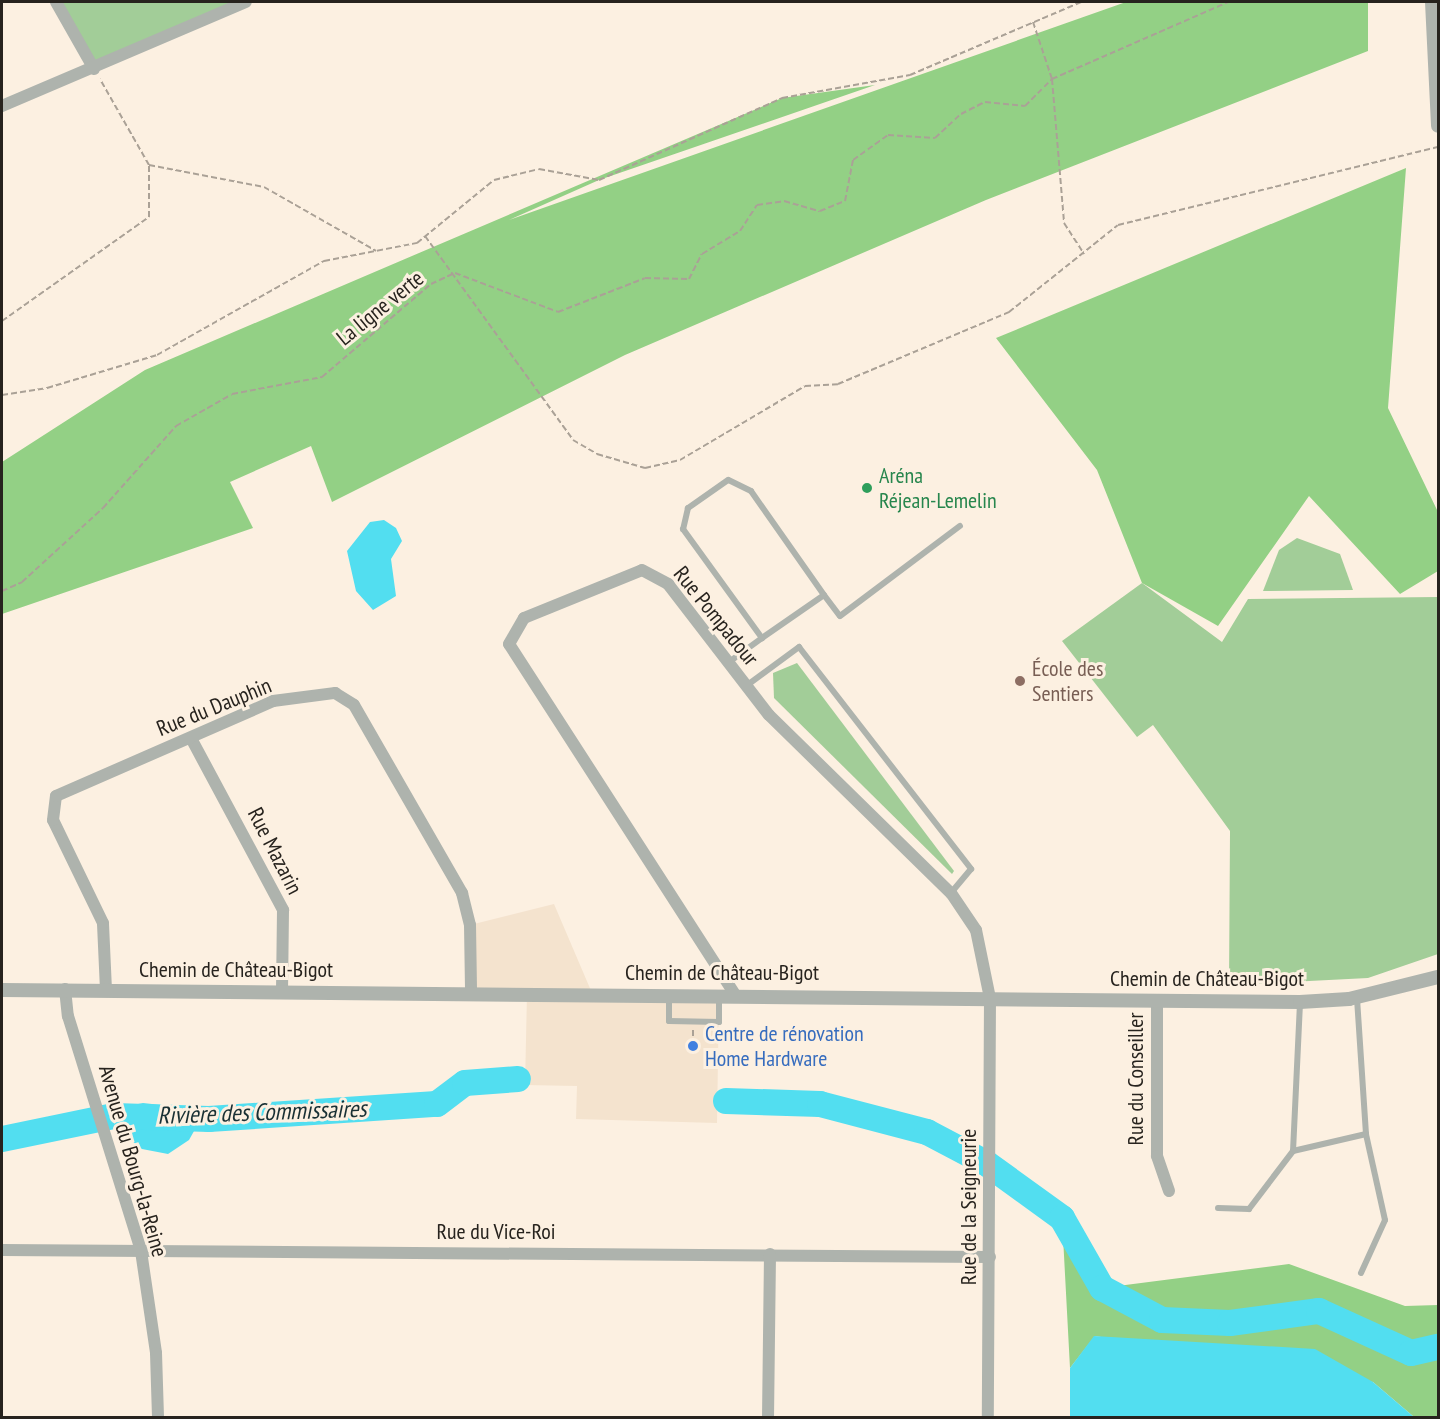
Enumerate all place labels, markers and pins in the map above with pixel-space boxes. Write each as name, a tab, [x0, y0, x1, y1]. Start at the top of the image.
place label: Aréna Réjean‑Lemelin	[879, 462, 997, 514]
marker: Aréna Réjean‑Lemelin	[860, 481, 874, 495]
place label: École des Sentiers	[1032, 655, 1103, 706]
marker: École des Sentiers	[1013, 674, 1027, 688]
place label: Centre de rénovation Home Hardware	[705, 1020, 864, 1072]
marker: Centre de rénovation Home Hardware	[686, 1039, 700, 1053]

